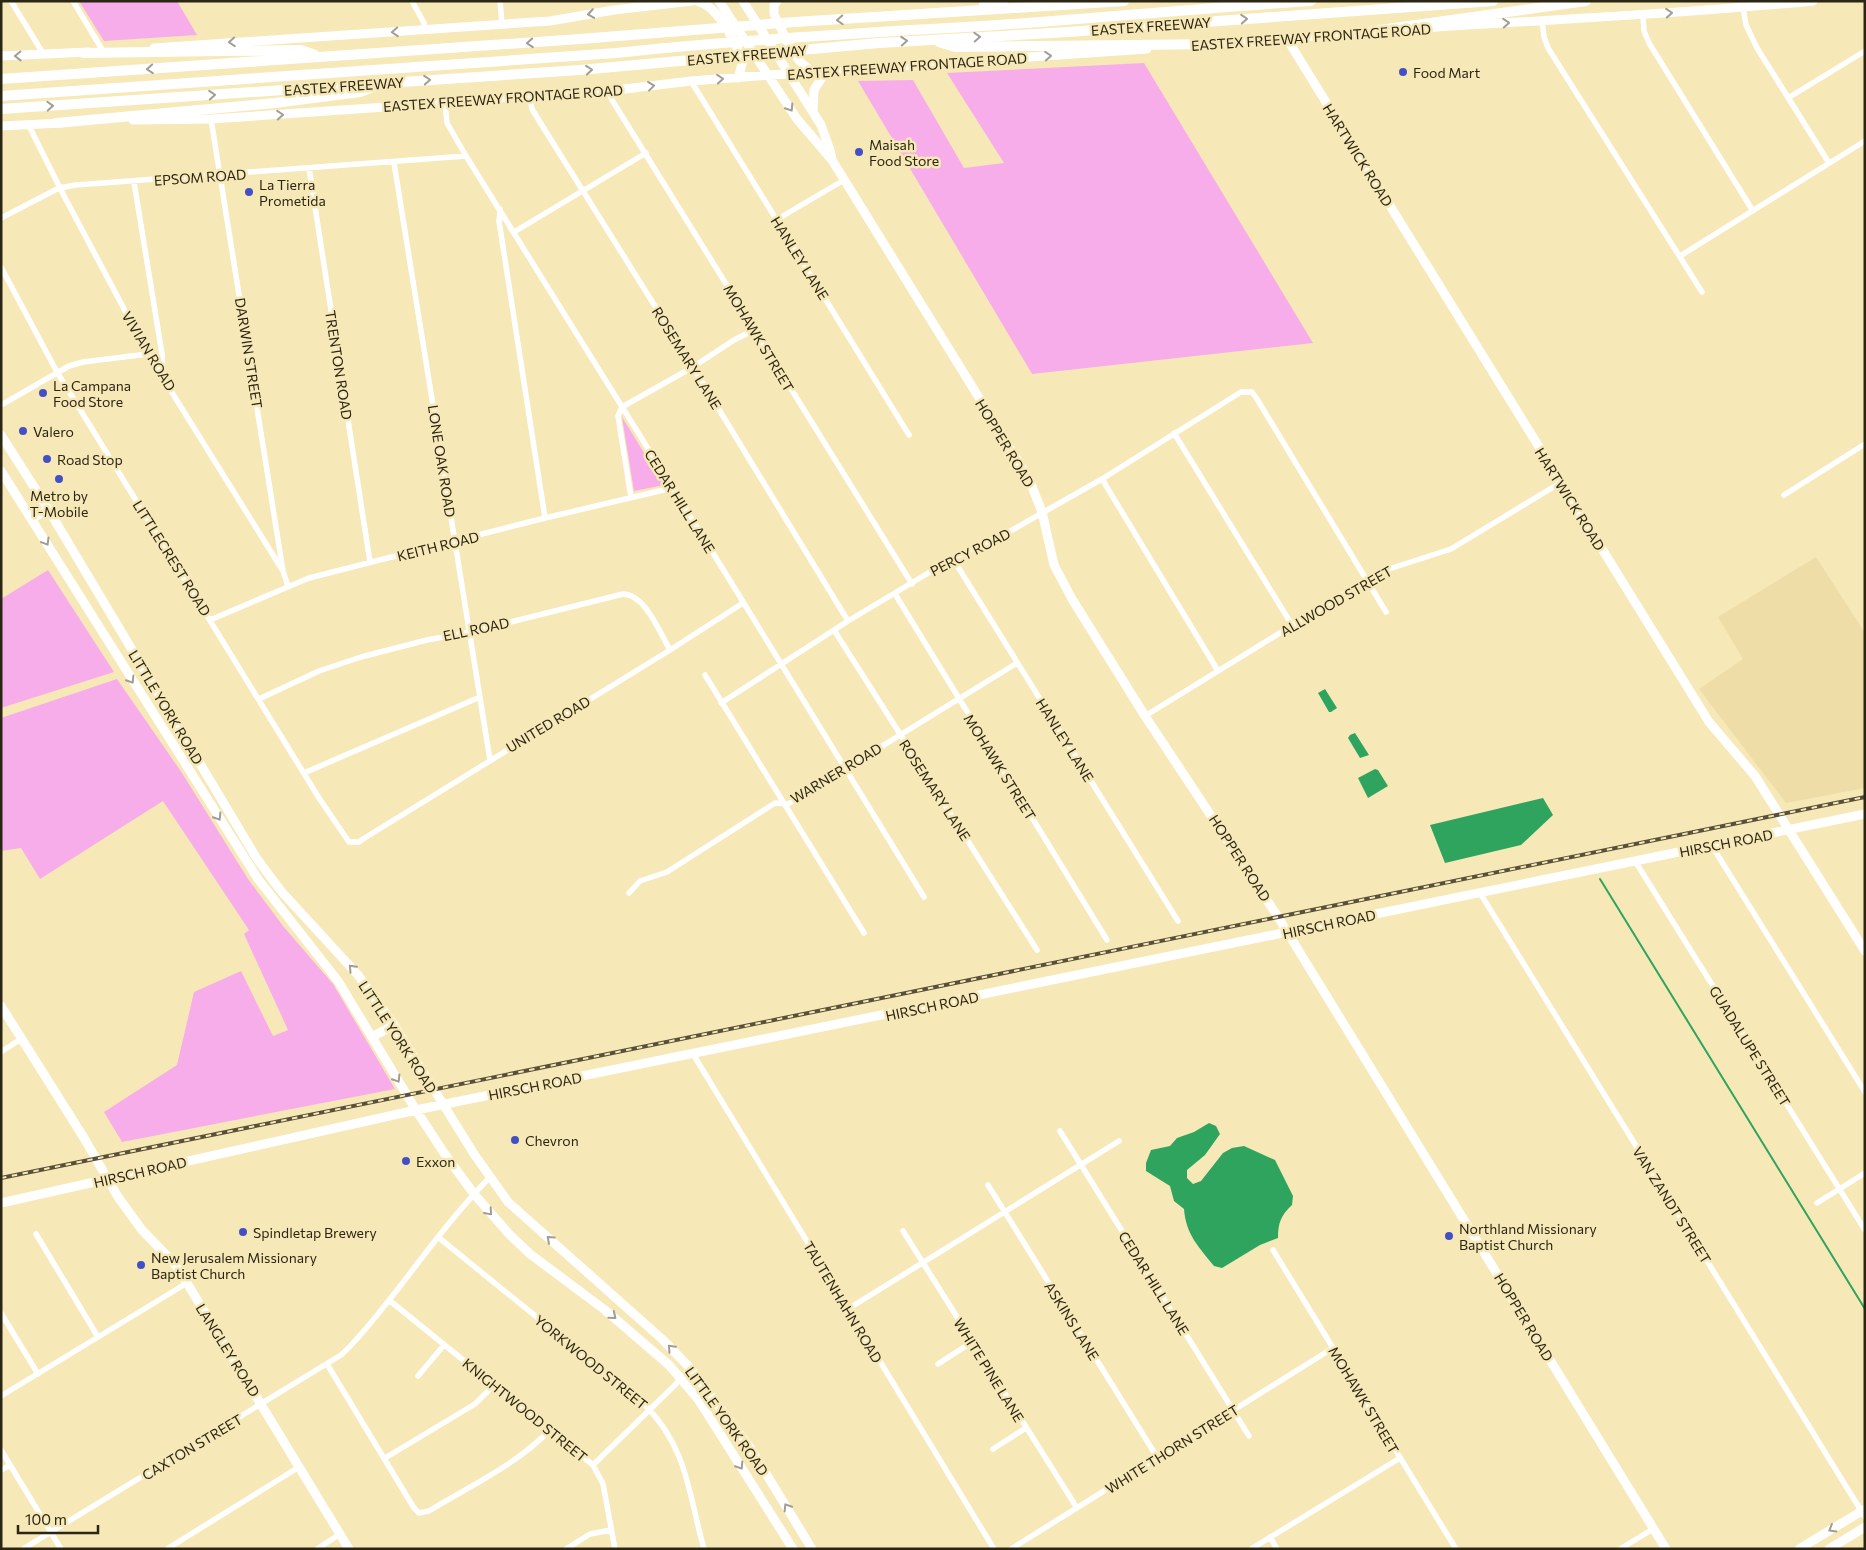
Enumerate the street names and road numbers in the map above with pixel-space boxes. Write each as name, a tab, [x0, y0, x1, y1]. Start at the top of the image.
street label: EASTEX FREEWAY	[1090, 13, 1212, 39]
street label: EASTEX FREEWAY FRONTAGE ROAD	[1190, 20, 1432, 54]
street label: EASTEX FREEWAY	[686, 41, 808, 69]
street label: EASTEX FREEWAY FRONTAGE ROAD	[786, 49, 1028, 83]
street label: EASTEX FREEWAY	[283, 73, 405, 99]
street label: EASTEX FREEWAY FRONTAGE ROAD	[382, 81, 624, 115]
street label: HARTWICK ROAD	[1319, 100, 1397, 210]
street label: EPSOM ROAD	[153, 165, 247, 189]
street label: HANLEY LANE	[768, 213, 832, 303]
street label: MOHAWK STREET	[720, 281, 798, 395]
street label: DARWIN STREET	[232, 296, 266, 410]
street label: ROSEMARY LANE	[649, 304, 725, 412]
street label: VIVIAN ROAD	[119, 308, 179, 394]
street label: TRENTON ROAD	[322, 309, 356, 421]
street label: HOPPER ROAD	[972, 396, 1038, 490]
street label: LONE OAK ROAD	[425, 404, 459, 518]
street label: HARTWICK ROAD	[1531, 444, 1609, 554]
street label: CEDAR HILL LANE	[641, 446, 719, 556]
street label: LITTLECREST ROAD	[129, 497, 215, 619]
street label: PERCY ROAD	[927, 525, 1013, 579]
street label: KEITH ROAD	[395, 528, 481, 564]
street label: ALLWOOD STREET	[1277, 562, 1395, 640]
street label: ELL ROAD	[441, 614, 511, 644]
street label: LITTLE YORK ROAD	[125, 647, 207, 767]
street label: UNITED ROAD	[503, 692, 593, 756]
street label: HANLEY LANE	[1033, 695, 1097, 785]
street label: MOHAWK STREET	[960, 711, 1040, 823]
street label: ROSEMARY LANE	[896, 736, 974, 844]
street label: WARNER ROAD	[787, 739, 885, 807]
street label: HOPPER ROAD	[1206, 811, 1274, 905]
street label: HIRSCH ROAD	[1678, 826, 1774, 860]
street label: HIRSCH ROAD	[1281, 906, 1377, 942]
street label: LITTLE YORK ROAD	[355, 978, 441, 1096]
street label: GUADALUPE STREET	[1706, 982, 1794, 1110]
street label: HIRSCH ROAD	[884, 988, 980, 1024]
street label: HIRSCH ROAD	[487, 1069, 583, 1103]
street label: VAN ZANDT STREET	[1629, 1143, 1715, 1267]
street label: HIRSCH ROAD	[92, 1153, 188, 1191]
street label: CEDAR HILL LANE	[1115, 1228, 1193, 1338]
street label: TAUTENHAHN ROAD	[800, 1238, 886, 1366]
street label: HOPPER ROAD	[1491, 1270, 1557, 1364]
street label: ASKINS LANE	[1041, 1279, 1103, 1363]
street label: LANGLEY ROAD	[192, 1300, 264, 1400]
street label: YORKWOOD STREET	[531, 1311, 651, 1413]
street label: WHITE PINE LANE	[950, 1315, 1028, 1425]
street label: MOHAWK STREET	[1325, 1343, 1403, 1457]
street label: KNIGHTWOOD STREET	[459, 1354, 591, 1466]
street label: LITTLE YORK ROAD	[682, 1363, 772, 1479]
street label: WHITE THORN STREET	[1102, 1401, 1242, 1497]
street label: CAXTON STREET	[139, 1410, 245, 1484]

